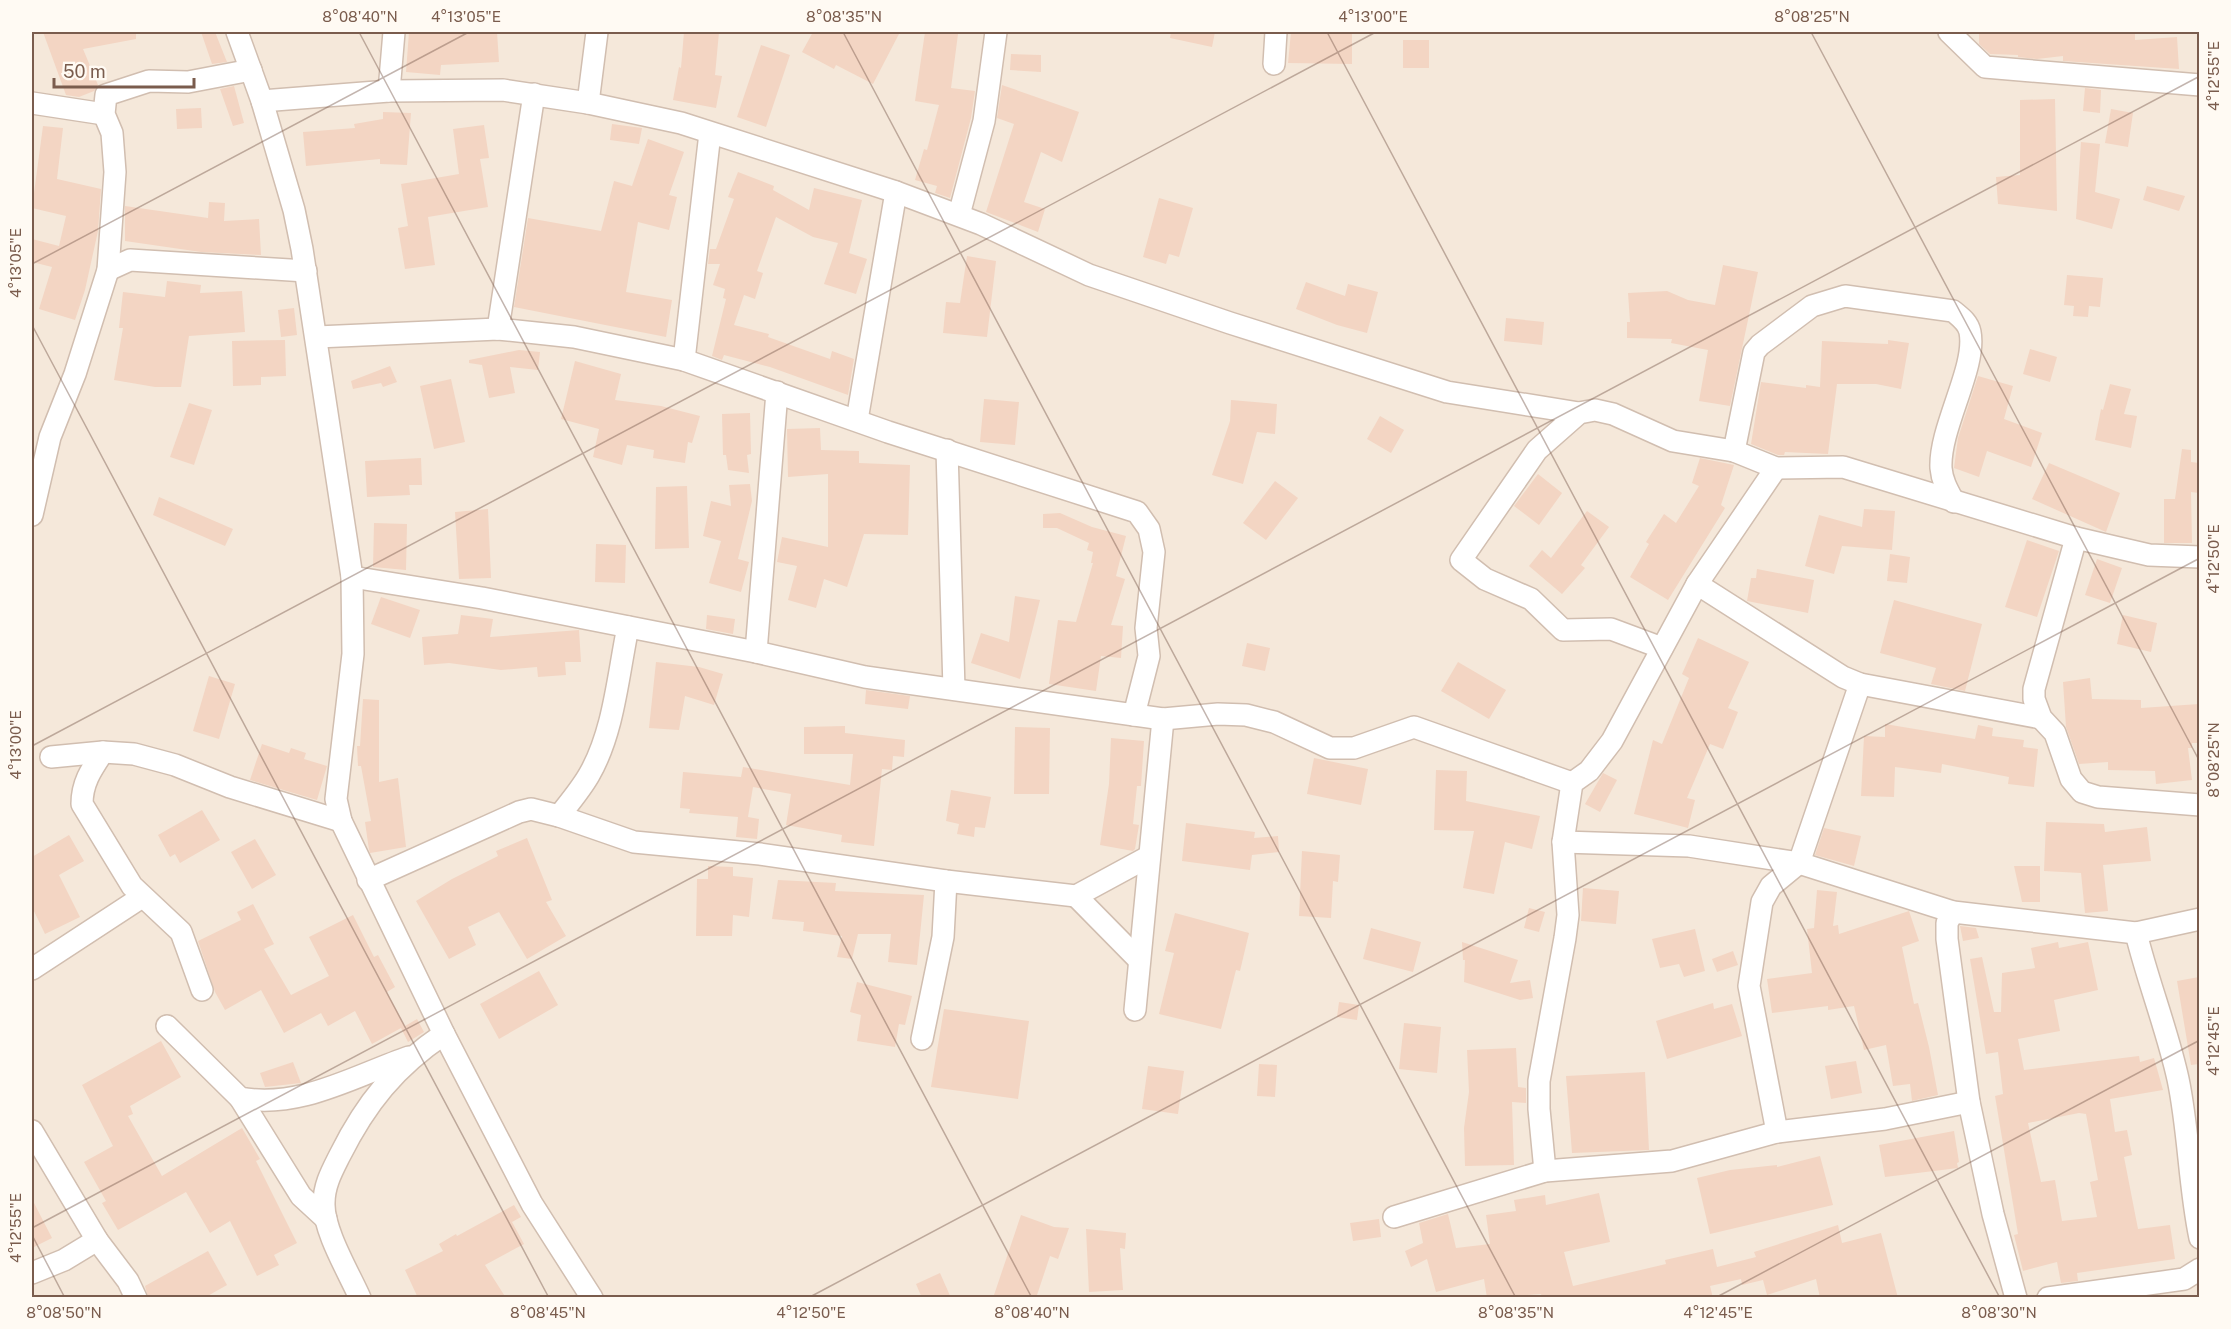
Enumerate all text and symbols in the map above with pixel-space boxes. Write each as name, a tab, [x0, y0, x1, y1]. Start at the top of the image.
text: 8°08'40"N	[322, 8, 398, 25]
text: 4°13'05"E	[431, 8, 501, 25]
text: 8°08'35"N	[806, 8, 882, 25]
text: 4°13'00"E	[1338, 8, 1408, 25]
text: 8°08'25"N	[1774, 8, 1850, 25]
text: 4°12'55"E	[2205, 41, 2222, 111]
scale bar	[54, 51, 194, 89]
text: 50 m	[63, 61, 106, 82]
text: 4°13'05"E	[7, 228, 24, 298]
text: 4°12'50"E	[2205, 524, 2222, 594]
text: 4°13'00"E	[7, 710, 24, 780]
text: 8°08'25"N	[2205, 722, 2222, 798]
text: 4°12'45"E	[2205, 1006, 2222, 1076]
text: 4°12'55"E	[7, 1193, 24, 1263]
text: 8°08'50"N	[26, 1304, 102, 1321]
text: 8°08'45"N	[510, 1304, 586, 1321]
text: 4°12'50"E	[776, 1304, 846, 1321]
text: 8°08'40"N	[994, 1304, 1070, 1321]
text: 8°08'35"N	[1478, 1304, 1554, 1321]
text: 4°12'45"E	[1683, 1304, 1753, 1321]
text: 8°08'30"N	[1961, 1304, 2037, 1321]

